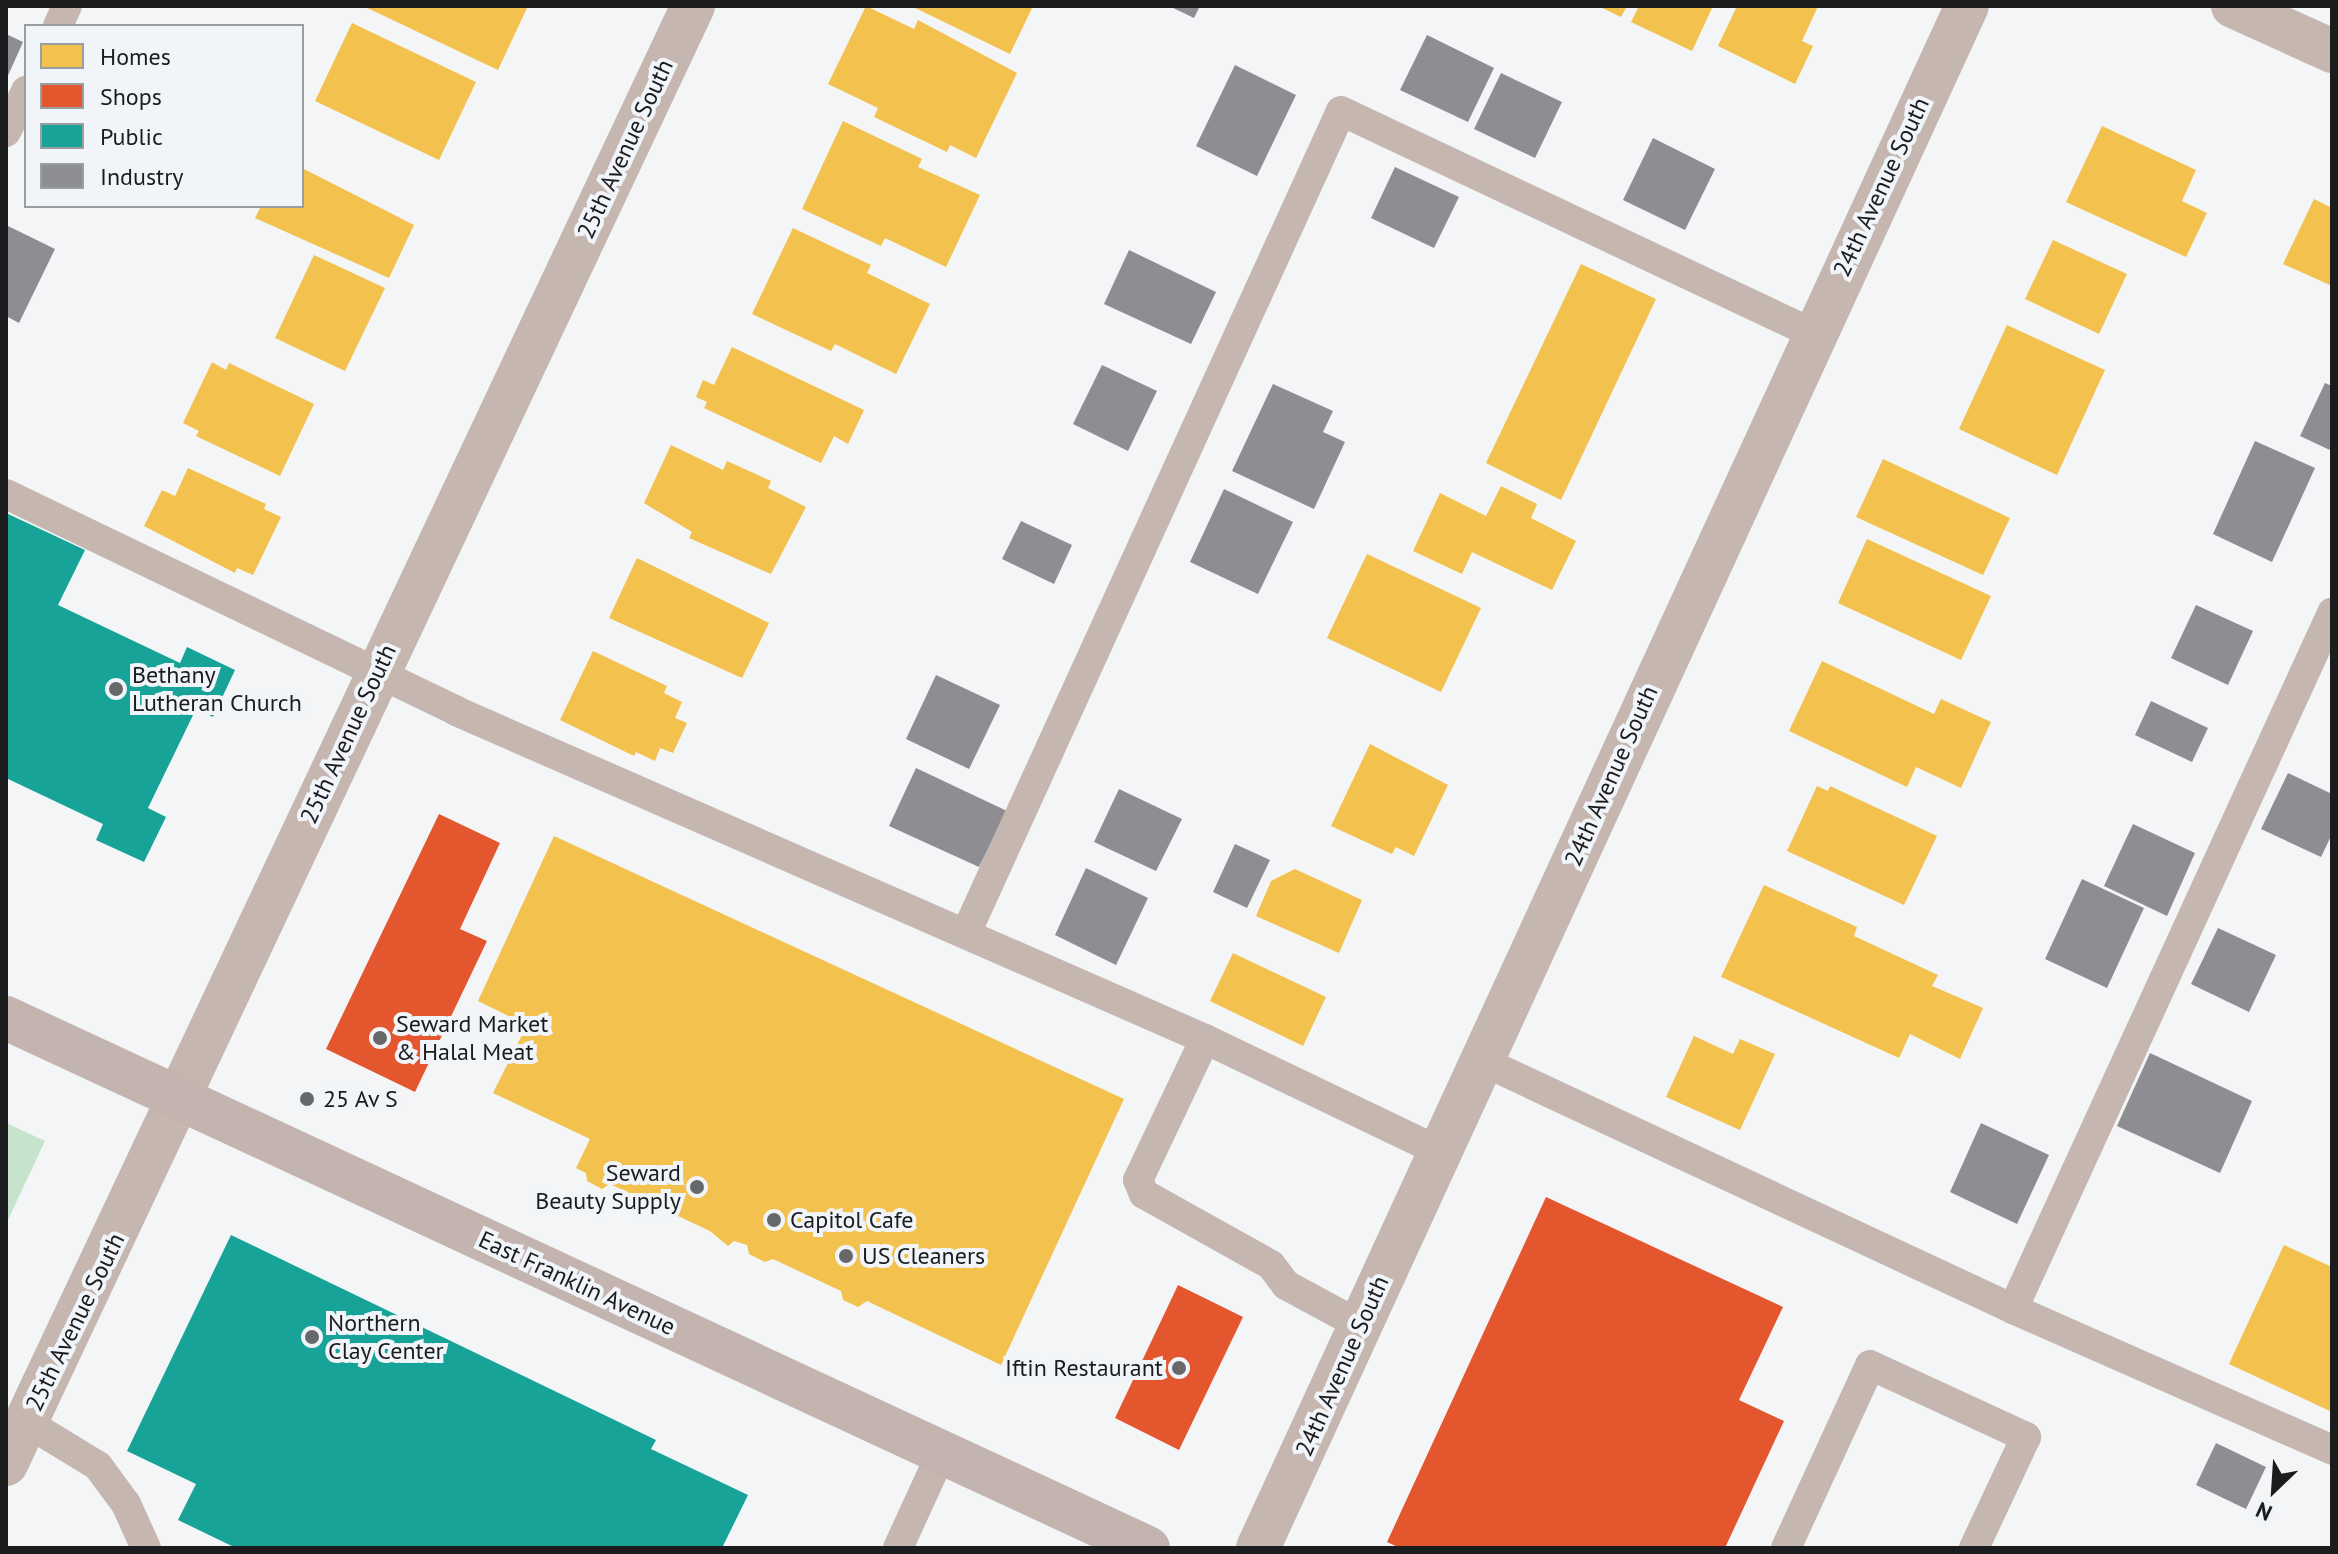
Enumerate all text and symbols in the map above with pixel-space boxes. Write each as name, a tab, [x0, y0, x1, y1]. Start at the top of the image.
legend	[24, 24, 304, 208]
text: Homes	[100, 41, 171, 72]
street label: 25th Avenue South	[571, 55, 679, 243]
text: Shops	[100, 81, 162, 112]
street label: 24th Avenue South	[1827, 93, 1935, 281]
text: Public	[100, 121, 163, 152]
text: Industry	[100, 161, 184, 192]
street label: 25th Avenue South	[294, 640, 402, 828]
place label: Bethany Lutheran Church	[132, 661, 302, 717]
marker: Bethany Lutheran Church	[107, 680, 125, 698]
street label: 24th Avenue South	[1558, 681, 1664, 871]
place label: Seward Market & Halal Meat	[396, 1010, 548, 1066]
marker: Seward Market & Halal Meat	[371, 1029, 389, 1047]
place label: 25 Av S	[323, 1085, 399, 1113]
marker: 25 Av S	[298, 1090, 316, 1108]
place label: Seward Beauty Supply	[534, 1159, 681, 1215]
marker: Seward Beauty Supply	[688, 1178, 706, 1196]
place label: Capitol Cafe	[790, 1206, 914, 1234]
marker: Capitol Cafe	[765, 1211, 783, 1229]
street label: East Franklin Avenue	[474, 1225, 680, 1341]
street label: 25th Avenue South	[19, 1228, 131, 1416]
place label: US Cleaners	[862, 1242, 985, 1270]
marker: US Cleaners	[837, 1247, 855, 1265]
street label: 24th Avenue South	[1289, 1271, 1395, 1461]
place label: Northern Clay Center	[328, 1309, 445, 1365]
marker: Northern Clay Center	[303, 1328, 321, 1346]
place label: Iftin Restaurant	[1005, 1354, 1163, 1382]
marker: Iftin Restaurant	[1170, 1359, 1188, 1377]
north arrow	[2234, 1450, 2314, 1530]
text: N	[2251, 1496, 2276, 1527]

